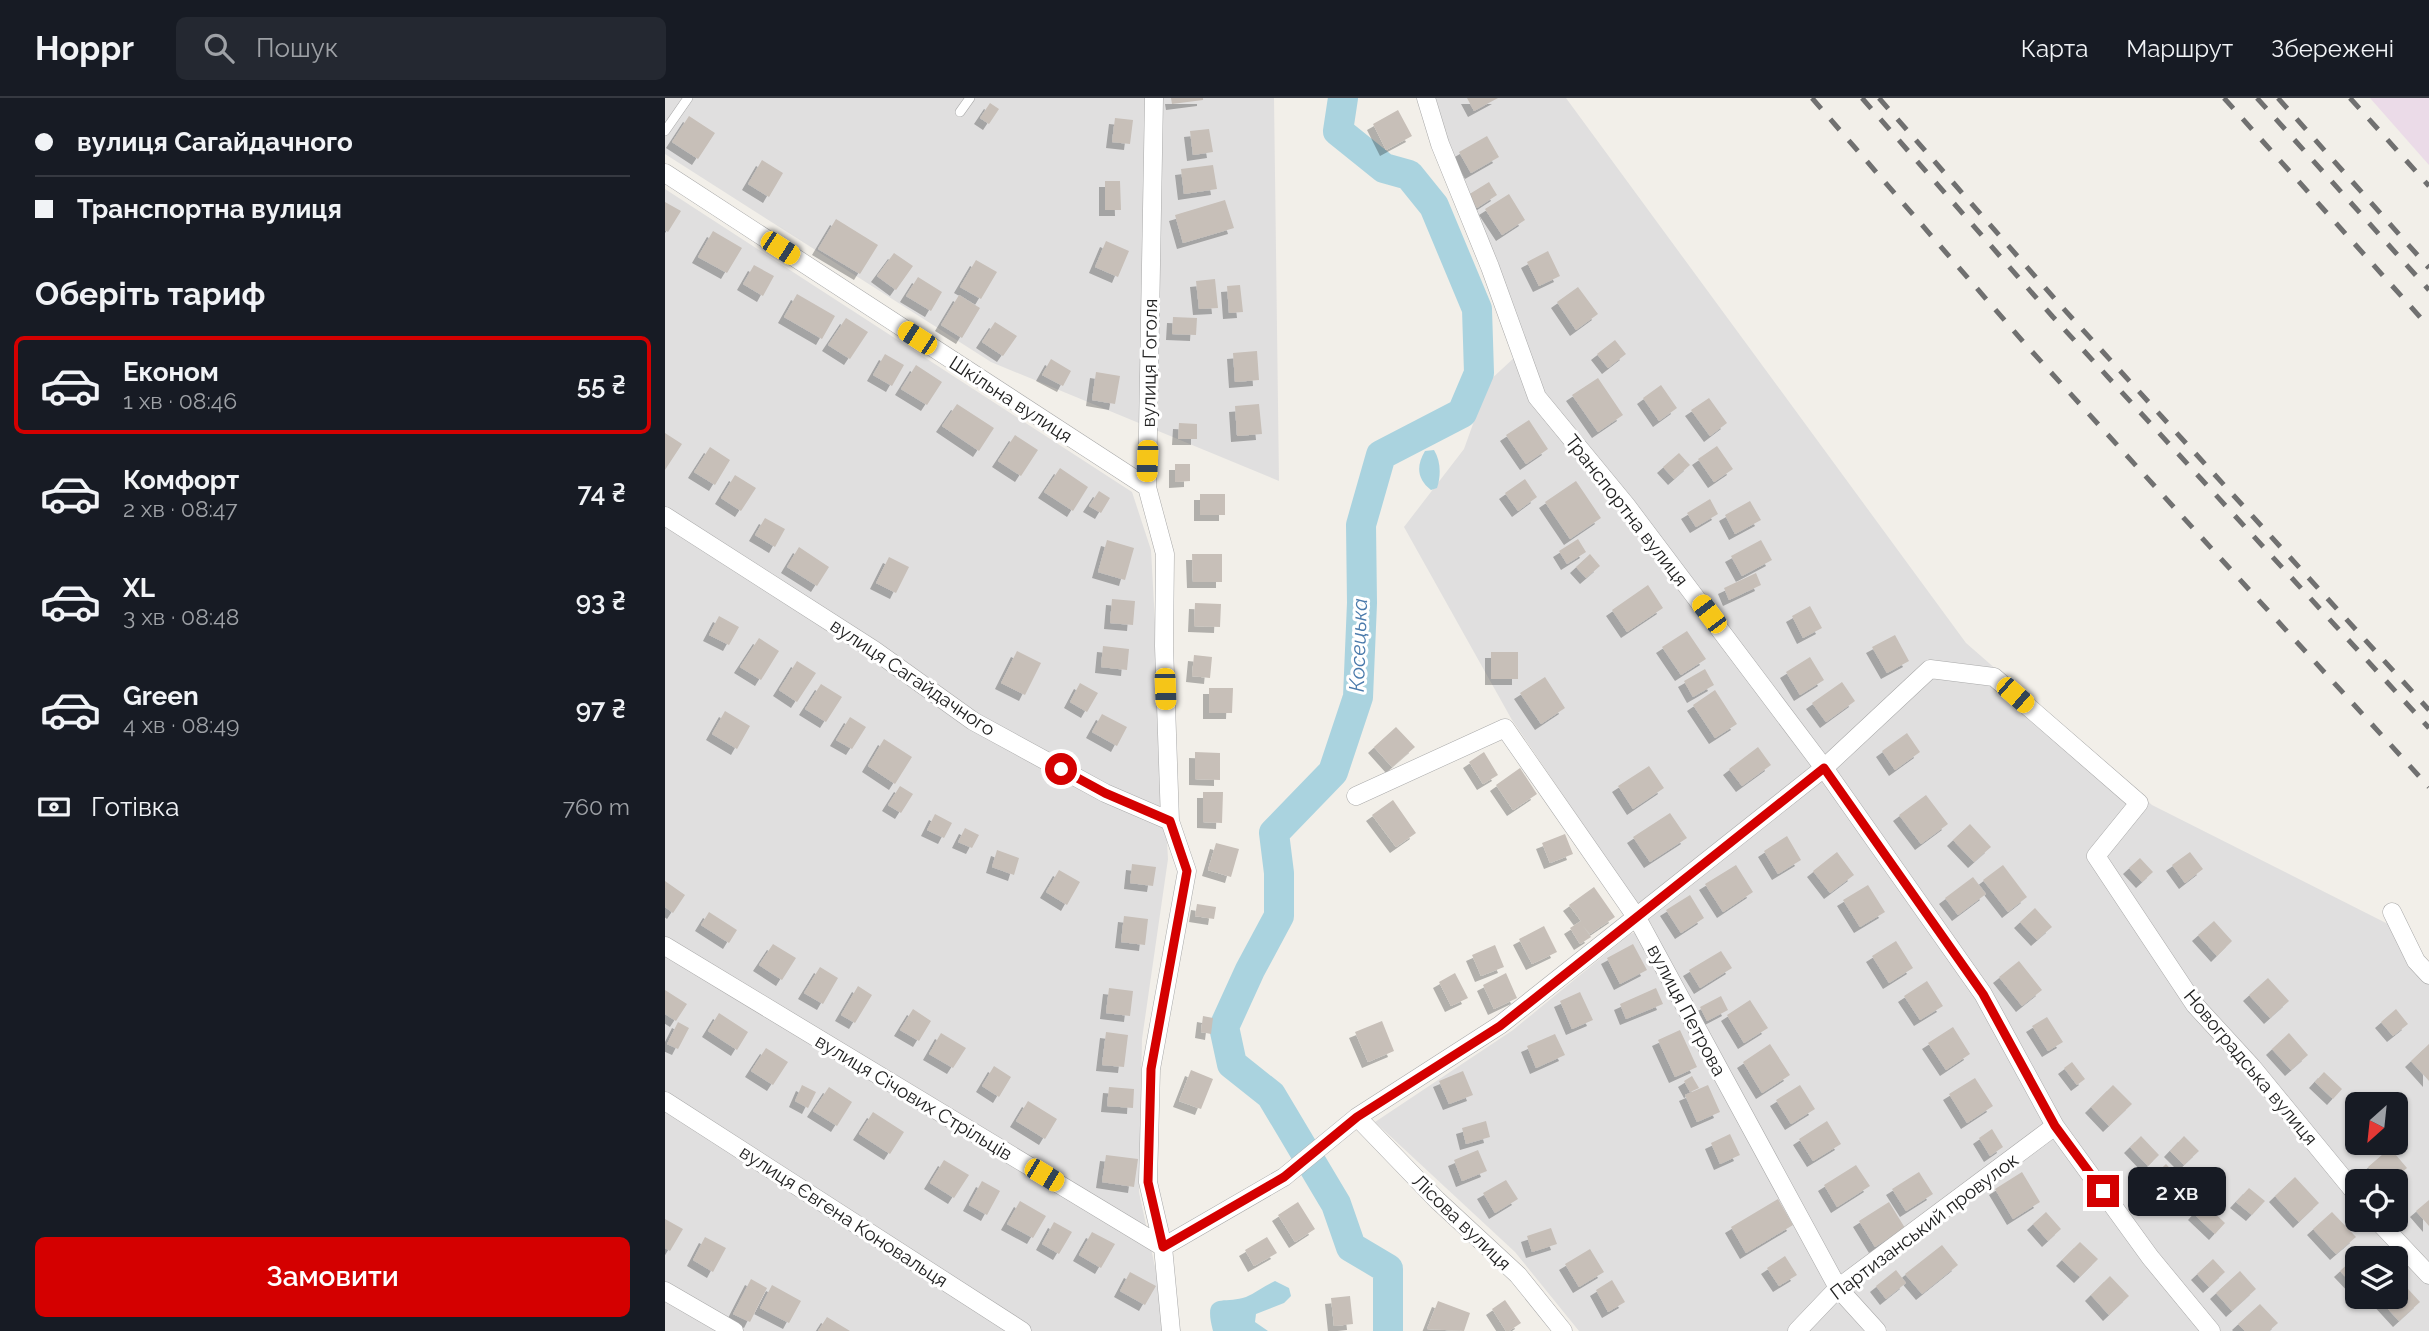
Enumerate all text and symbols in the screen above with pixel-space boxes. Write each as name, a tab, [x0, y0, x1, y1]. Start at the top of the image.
search box	[176, 17, 666, 80]
text: Hoppr	[35, 29, 134, 68]
icon: search	[200, 29, 238, 67]
text: Пошук	[256, 33, 338, 63]
text: Карта	[2021, 34, 2088, 63]
text: Маршрут	[2126, 34, 2233, 63]
text: Збережені	[2271, 34, 2394, 63]
text: вулиця Сагайдачного	[77, 127, 353, 157]
text: Транспортна вулиця	[77, 194, 342, 224]
car	[757, 228, 804, 268]
text: Оберіть тариф	[35, 275, 265, 312]
street label: вулиця Гоголя	[1137, 298, 1161, 428]
car	[894, 318, 941, 358]
street label: Шкільна вулиця	[946, 351, 1076, 447]
icon: car	[39, 354, 102, 417]
text: Економ	[123, 357, 219, 387]
text: 55 ₴	[577, 370, 626, 400]
text: 1 хв · 08:46	[123, 387, 237, 414]
street label: Транспортна вулиця	[1561, 430, 1693, 590]
car	[1136, 440, 1159, 482]
icon: car	[39, 462, 102, 525]
text: Комфорт	[123, 465, 239, 495]
text: 74 ₴	[578, 478, 626, 508]
text: 2 хв · 08:47	[123, 495, 238, 522]
icon: car	[39, 570, 102, 633]
text: XL	[123, 573, 155, 603]
text: 93 ₴	[576, 586, 626, 616]
car	[1688, 591, 1731, 637]
water label: Косецька	[1344, 598, 1372, 692]
text: 3 хв · 08:48	[123, 603, 239, 630]
street label: вулиця Сагайдачного	[827, 614, 999, 740]
car	[1154, 668, 1177, 710]
car	[1993, 673, 2038, 717]
icon: car	[39, 678, 102, 741]
text: Green	[123, 681, 199, 711]
text: 97 ₴	[576, 694, 626, 724]
text: 4 хв · 08:49	[123, 711, 239, 738]
route start	[1045, 753, 1077, 785]
icon: cash	[35, 788, 73, 826]
text: Готівка	[91, 792, 180, 822]
text: 760 m	[563, 793, 630, 820]
street label: вулиця Петрова	[1643, 941, 1731, 1079]
street label: Новоградська вулиця	[2180, 985, 2322, 1149]
street label: вулиця Січових Стрільців	[812, 1029, 1016, 1165]
north arrow	[2345, 1092, 2408, 1155]
map controls	[2345, 1092, 2408, 1309]
street label: вулиця Євгена Коновальця	[736, 1140, 952, 1292]
street label: Партизанський провулок	[1826, 1148, 2022, 1304]
car	[1021, 1155, 1068, 1195]
callout: 2 хв	[2127, 1166, 2225, 1216]
street label: Лісова вулиця	[1408, 1169, 1516, 1275]
button: locate	[2345, 1169, 2408, 1232]
route end	[2087, 1175, 2119, 1207]
text: 2 хв	[2155, 1178, 2199, 1205]
button: Замовити	[35, 1237, 630, 1317]
button: layers	[2345, 1246, 2408, 1309]

